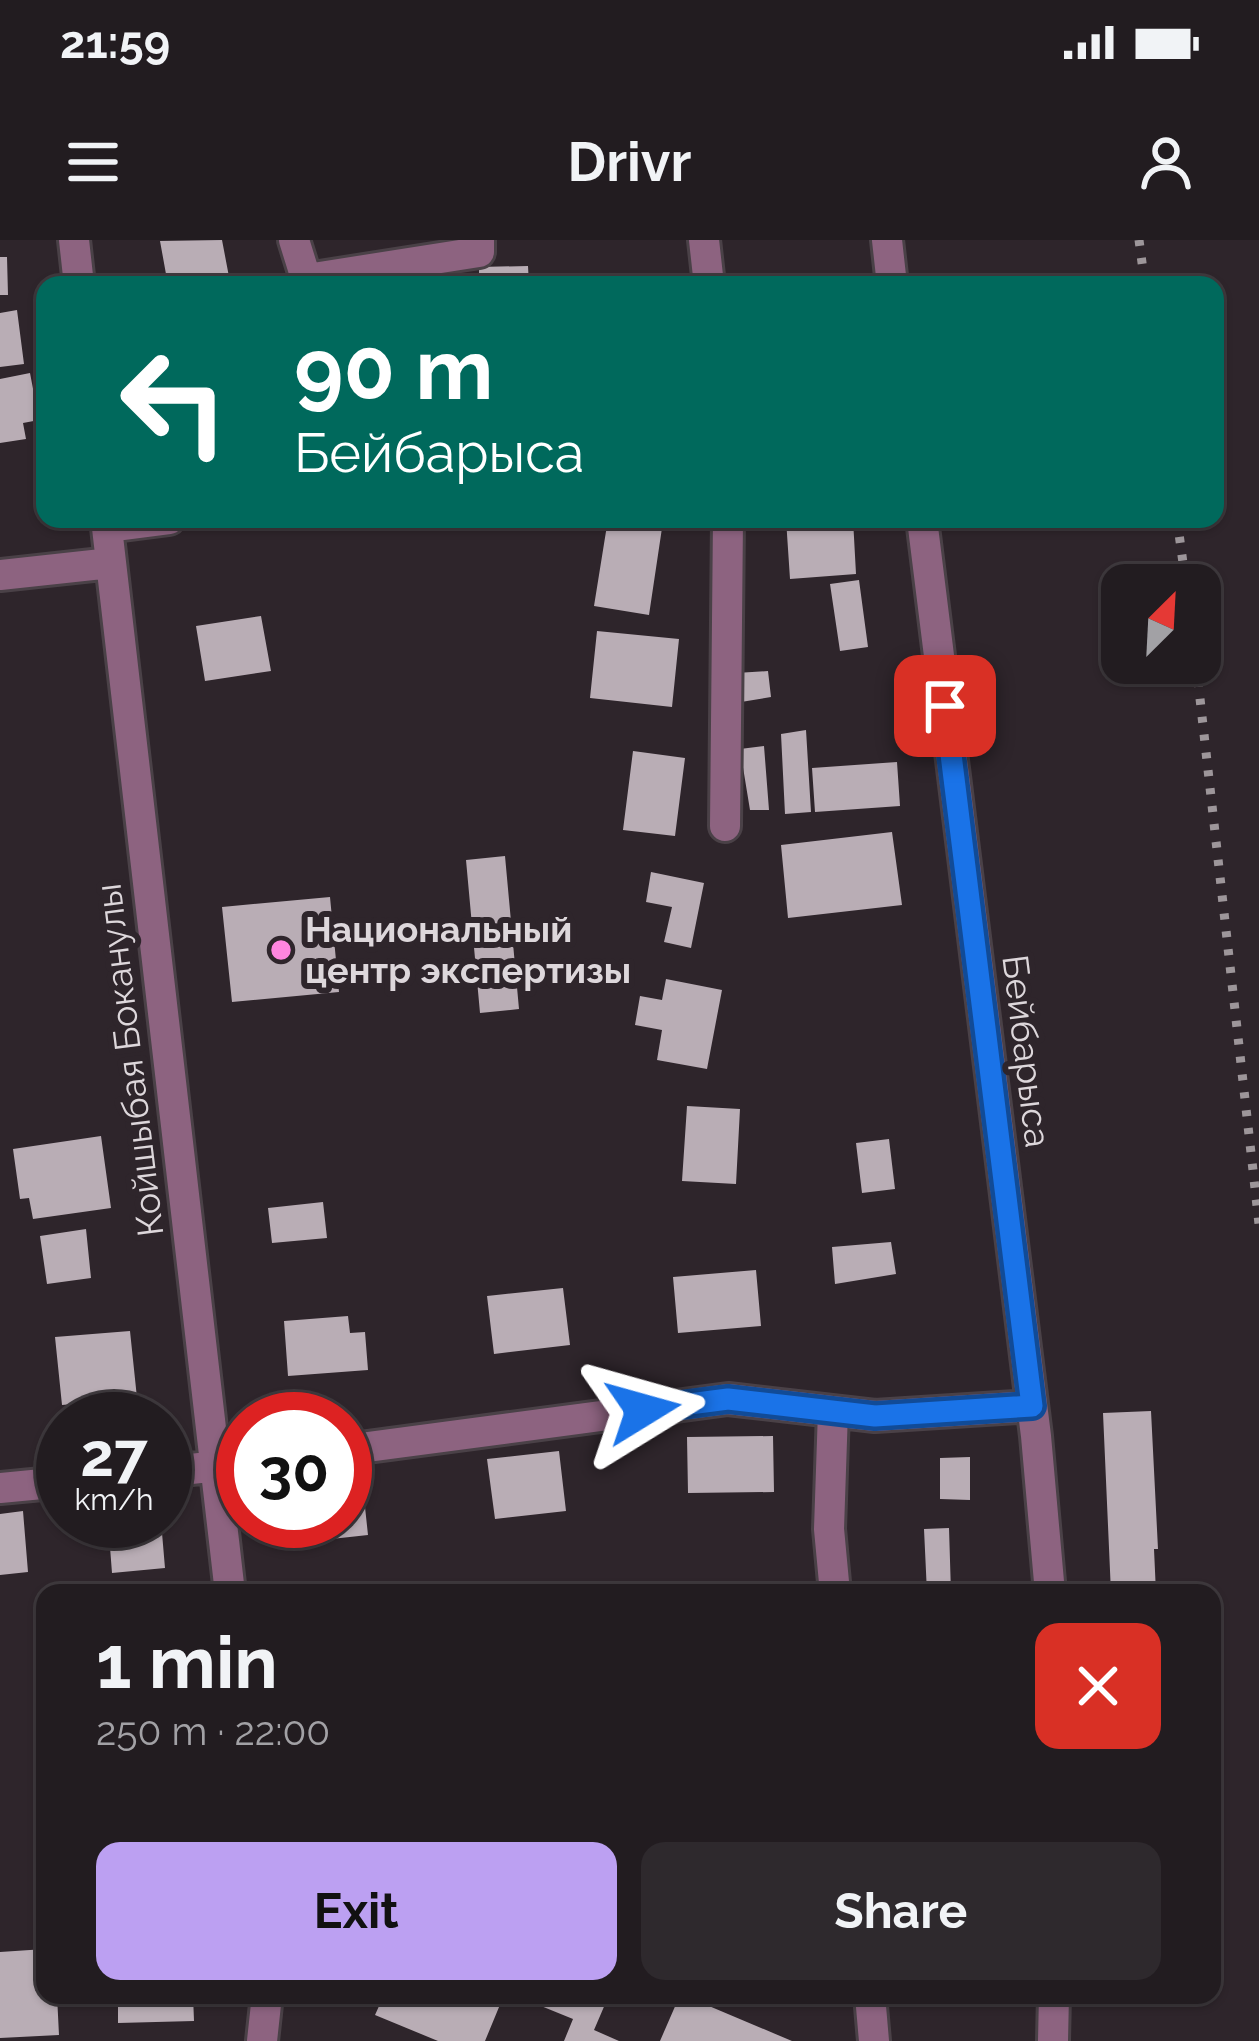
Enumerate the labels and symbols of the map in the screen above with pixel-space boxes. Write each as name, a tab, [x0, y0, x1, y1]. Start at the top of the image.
north arrow	[1101, 564, 1221, 684]
pin	[894, 655, 996, 757]
street label: Койшыбая Боканулы	[87, 881, 171, 1239]
place label: Национальный центр экспертизы	[305, 908, 631, 991]
marker: Национальный центр экспертизы	[268, 937, 294, 963]
street label: Бейбарыса	[994, 952, 1060, 1150]
position arrow	[580, 1347, 706, 1473]
speed limit sign: 30	[216, 1392, 372, 1548]

